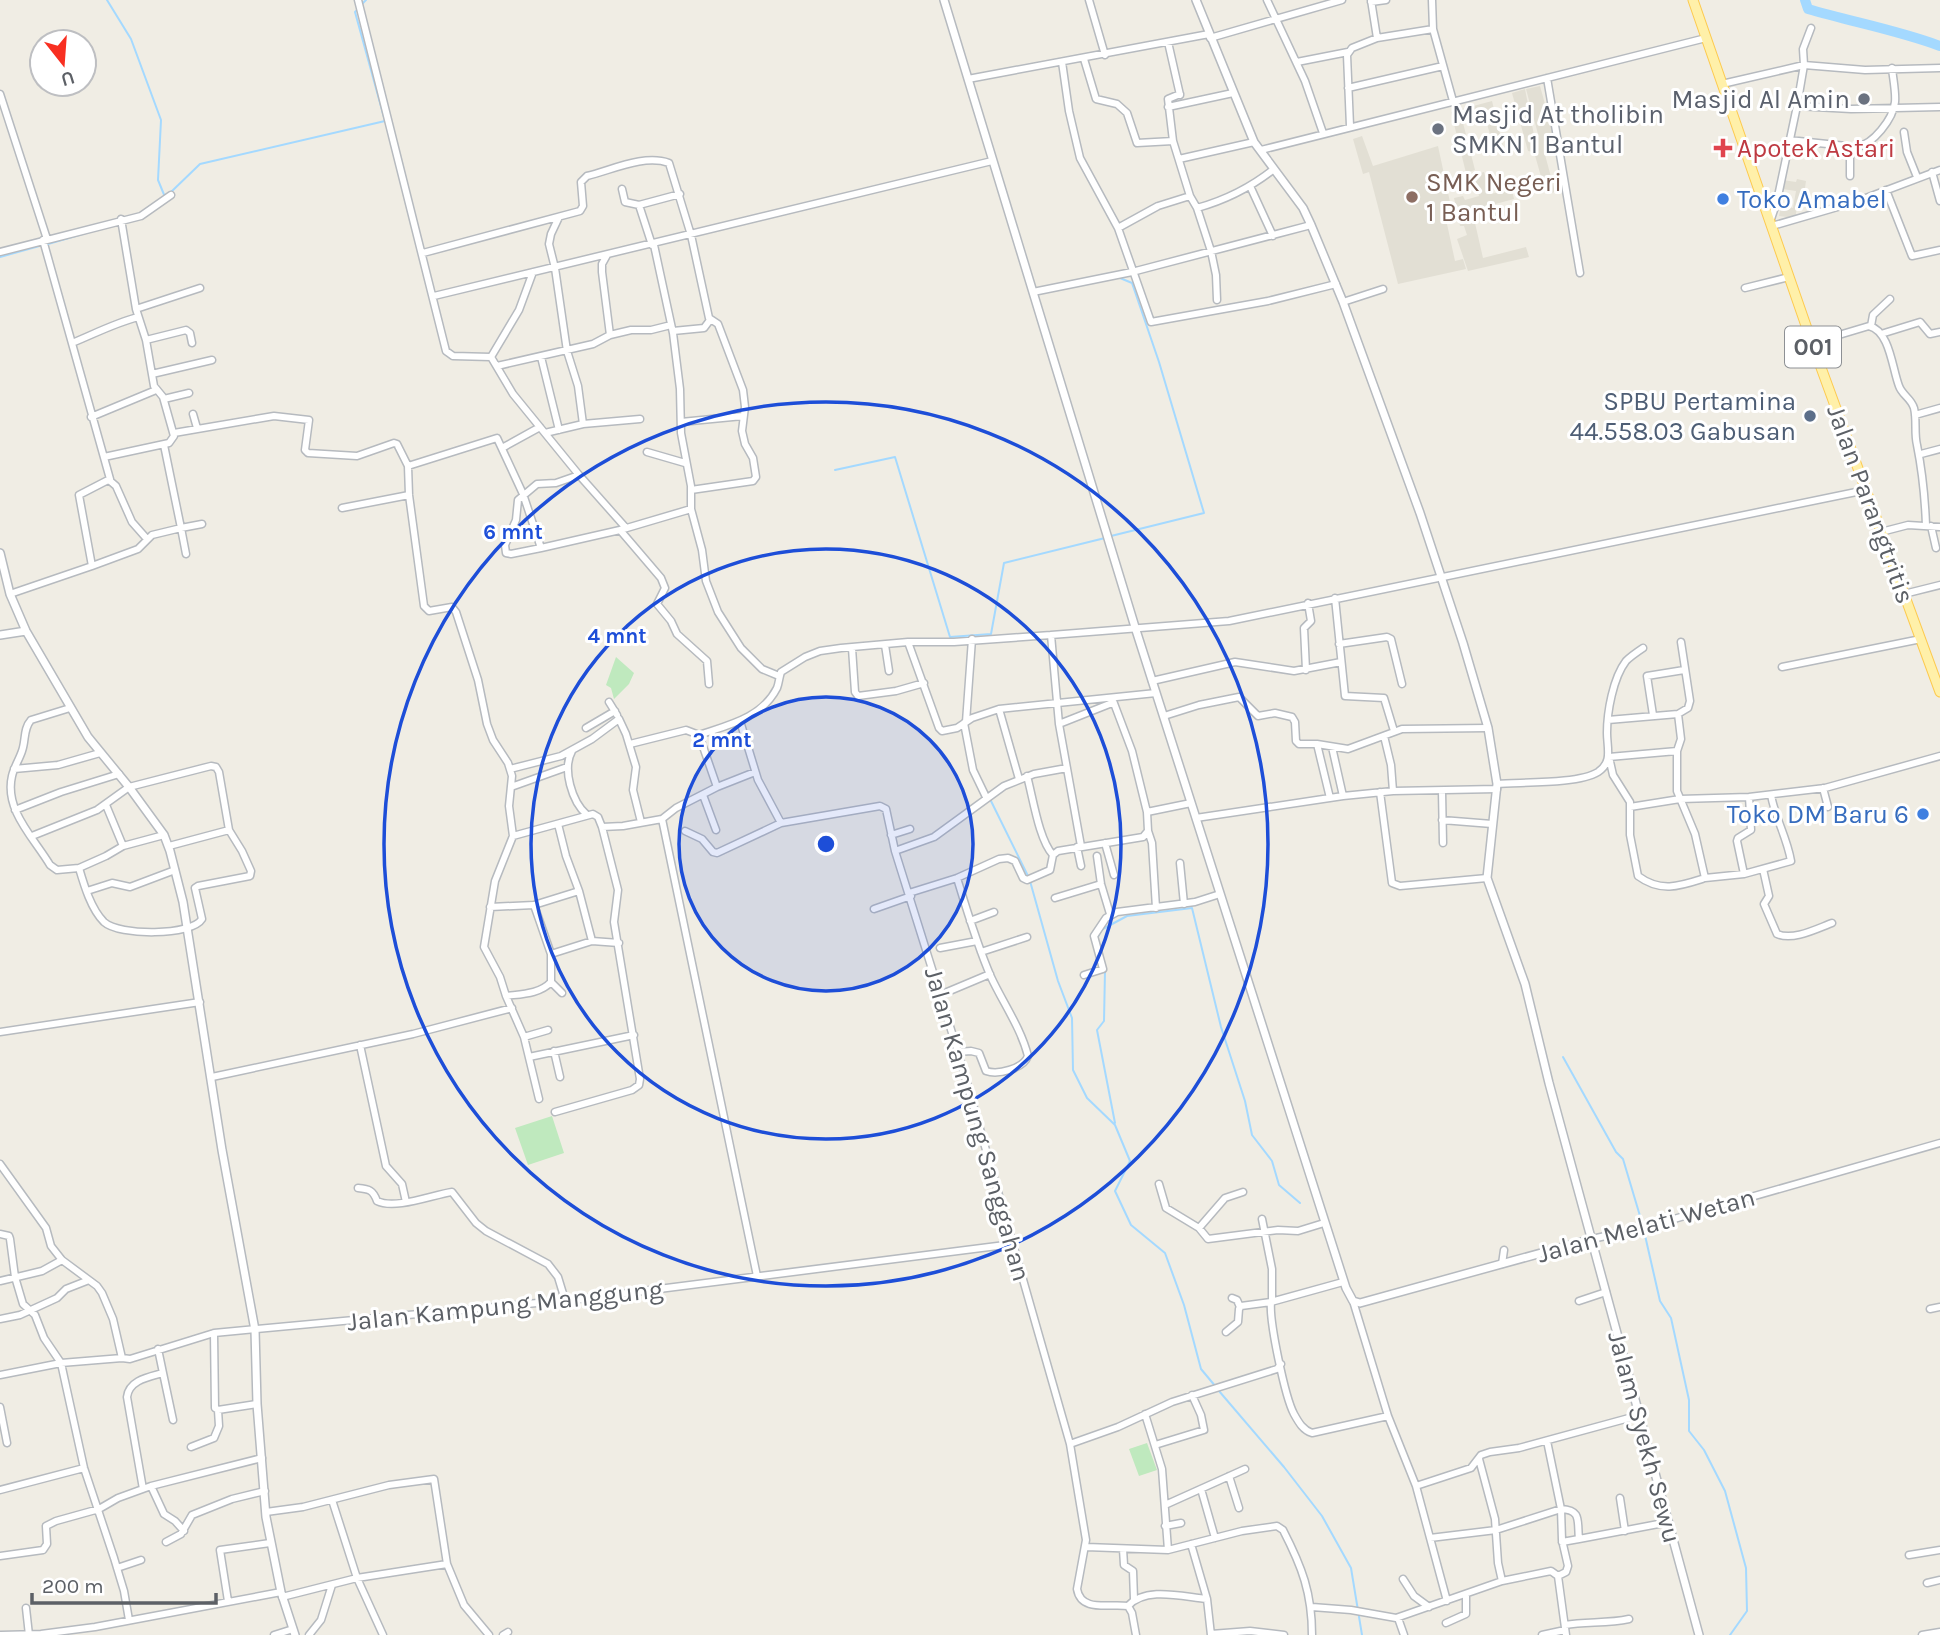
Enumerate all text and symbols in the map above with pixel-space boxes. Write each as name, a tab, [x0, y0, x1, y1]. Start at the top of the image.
north arrow	[28, 28, 98, 98]
text: U	[58, 66, 77, 91]
place label: Masjid Al Amin	[1671, 84, 1850, 115]
marker: Masjid Al Amin	[1856, 91, 1872, 107]
place label: Masjid At tholibin SMKN 1 Bantul	[1452, 99, 1664, 160]
marker: Masjid At tholibin SMKN 1 Bantul	[1430, 121, 1446, 137]
place label: Apotek Astari	[1737, 133, 1895, 164]
marker: Apotek Astari	[1715, 140, 1731, 156]
place label: SMK Negeri 1 Bantul	[1426, 167, 1562, 228]
place label: Toko Amabel	[1737, 184, 1887, 215]
marker: SMK Negeri 1 Bantul	[1404, 189, 1420, 205]
marker: Toko Amabel	[1715, 191, 1731, 207]
road number: 001	[1785, 326, 1841, 368]
place label: SPBU Pertamina 44.558.03 Gabusan	[1570, 386, 1796, 447]
street label: Jalan Parangtritis	[1820, 401, 1921, 608]
marker: SPBU Pertamina 44.558.03 Gabusan	[1802, 408, 1818, 424]
text: 6 mnt	[483, 520, 543, 544]
text: 4 mnt	[587, 624, 647, 648]
text: 2 mnt	[692, 728, 752, 752]
place label: Toko DM Baru 6	[1727, 799, 1909, 830]
marker: Toko DM Baru 6	[1915, 806, 1931, 822]
centre of rings	[814, 832, 838, 856]
street label: Jalan Kampung Sanggahan	[918, 964, 1037, 1285]
street label: Jalan Melati Wetan	[1534, 1181, 1759, 1270]
street label: Jalan Kampung Manggung	[345, 1273, 665, 1338]
street label: Jalam Syekh Sewu	[1601, 1328, 1688, 1547]
scale bar	[32, 1562, 215, 1606]
text: 200 m	[42, 1574, 104, 1598]

